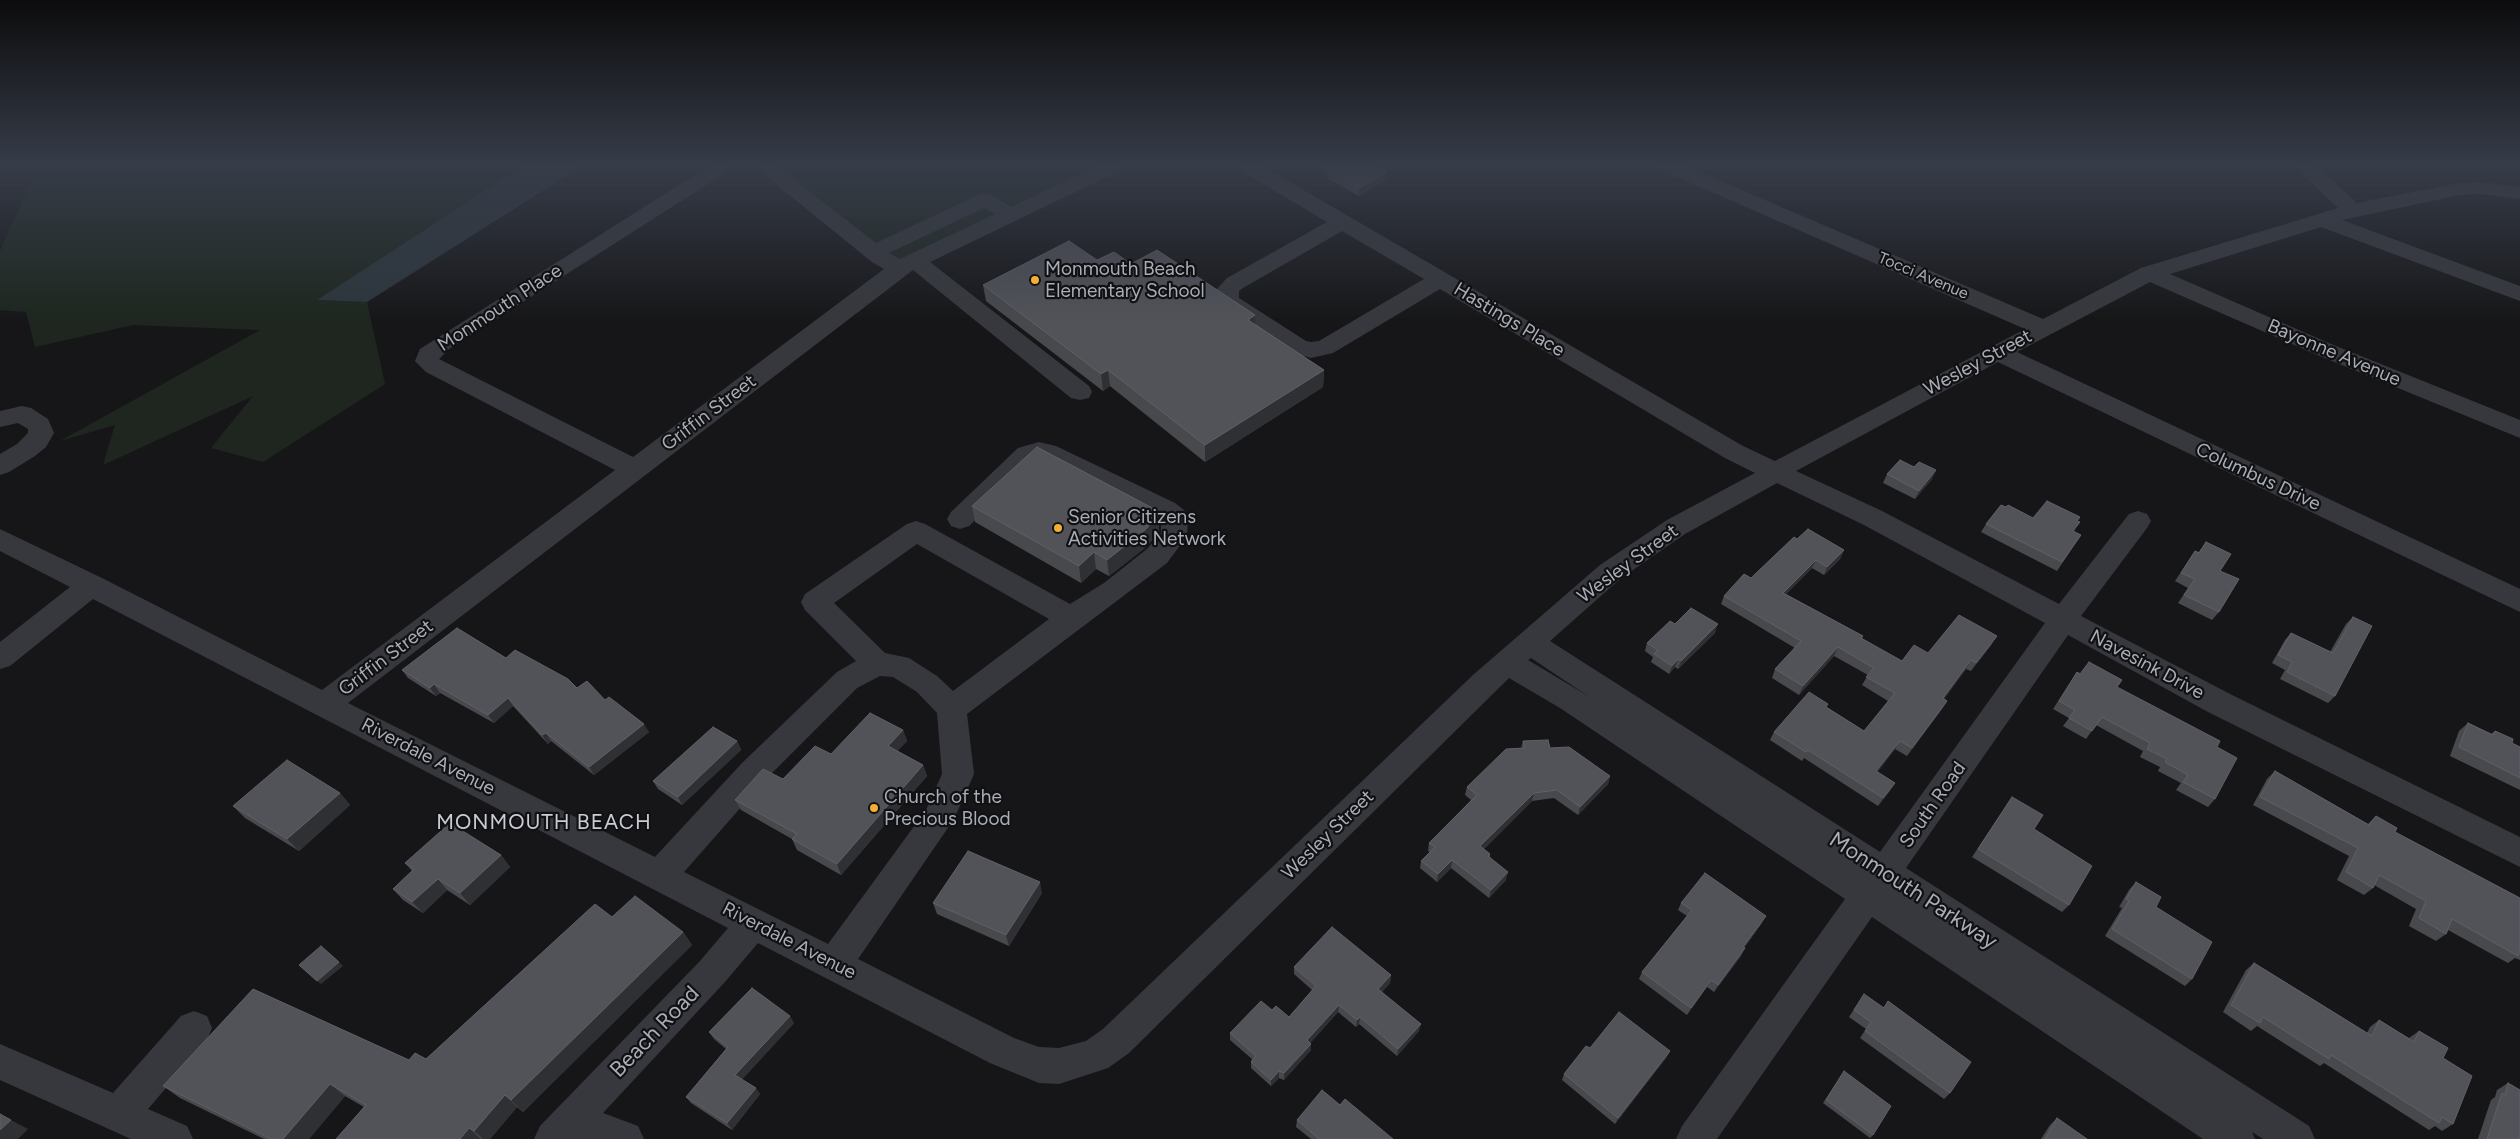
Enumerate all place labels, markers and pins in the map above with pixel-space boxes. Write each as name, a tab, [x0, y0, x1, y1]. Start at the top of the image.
place label: Monmouth Beach Elementary School	[1045, 258, 1205, 302]
marker: Monmouth Beach Elementary School	[1029, 274, 1041, 286]
place label: Senior Citizens Activities Network	[1068, 506, 1226, 550]
marker: Senior Citizens Activities Network	[1052, 522, 1064, 534]
place label: Church of the Precious Blood	[884, 786, 1011, 830]
marker: Church of the Precious Blood	[868, 802, 880, 814]

